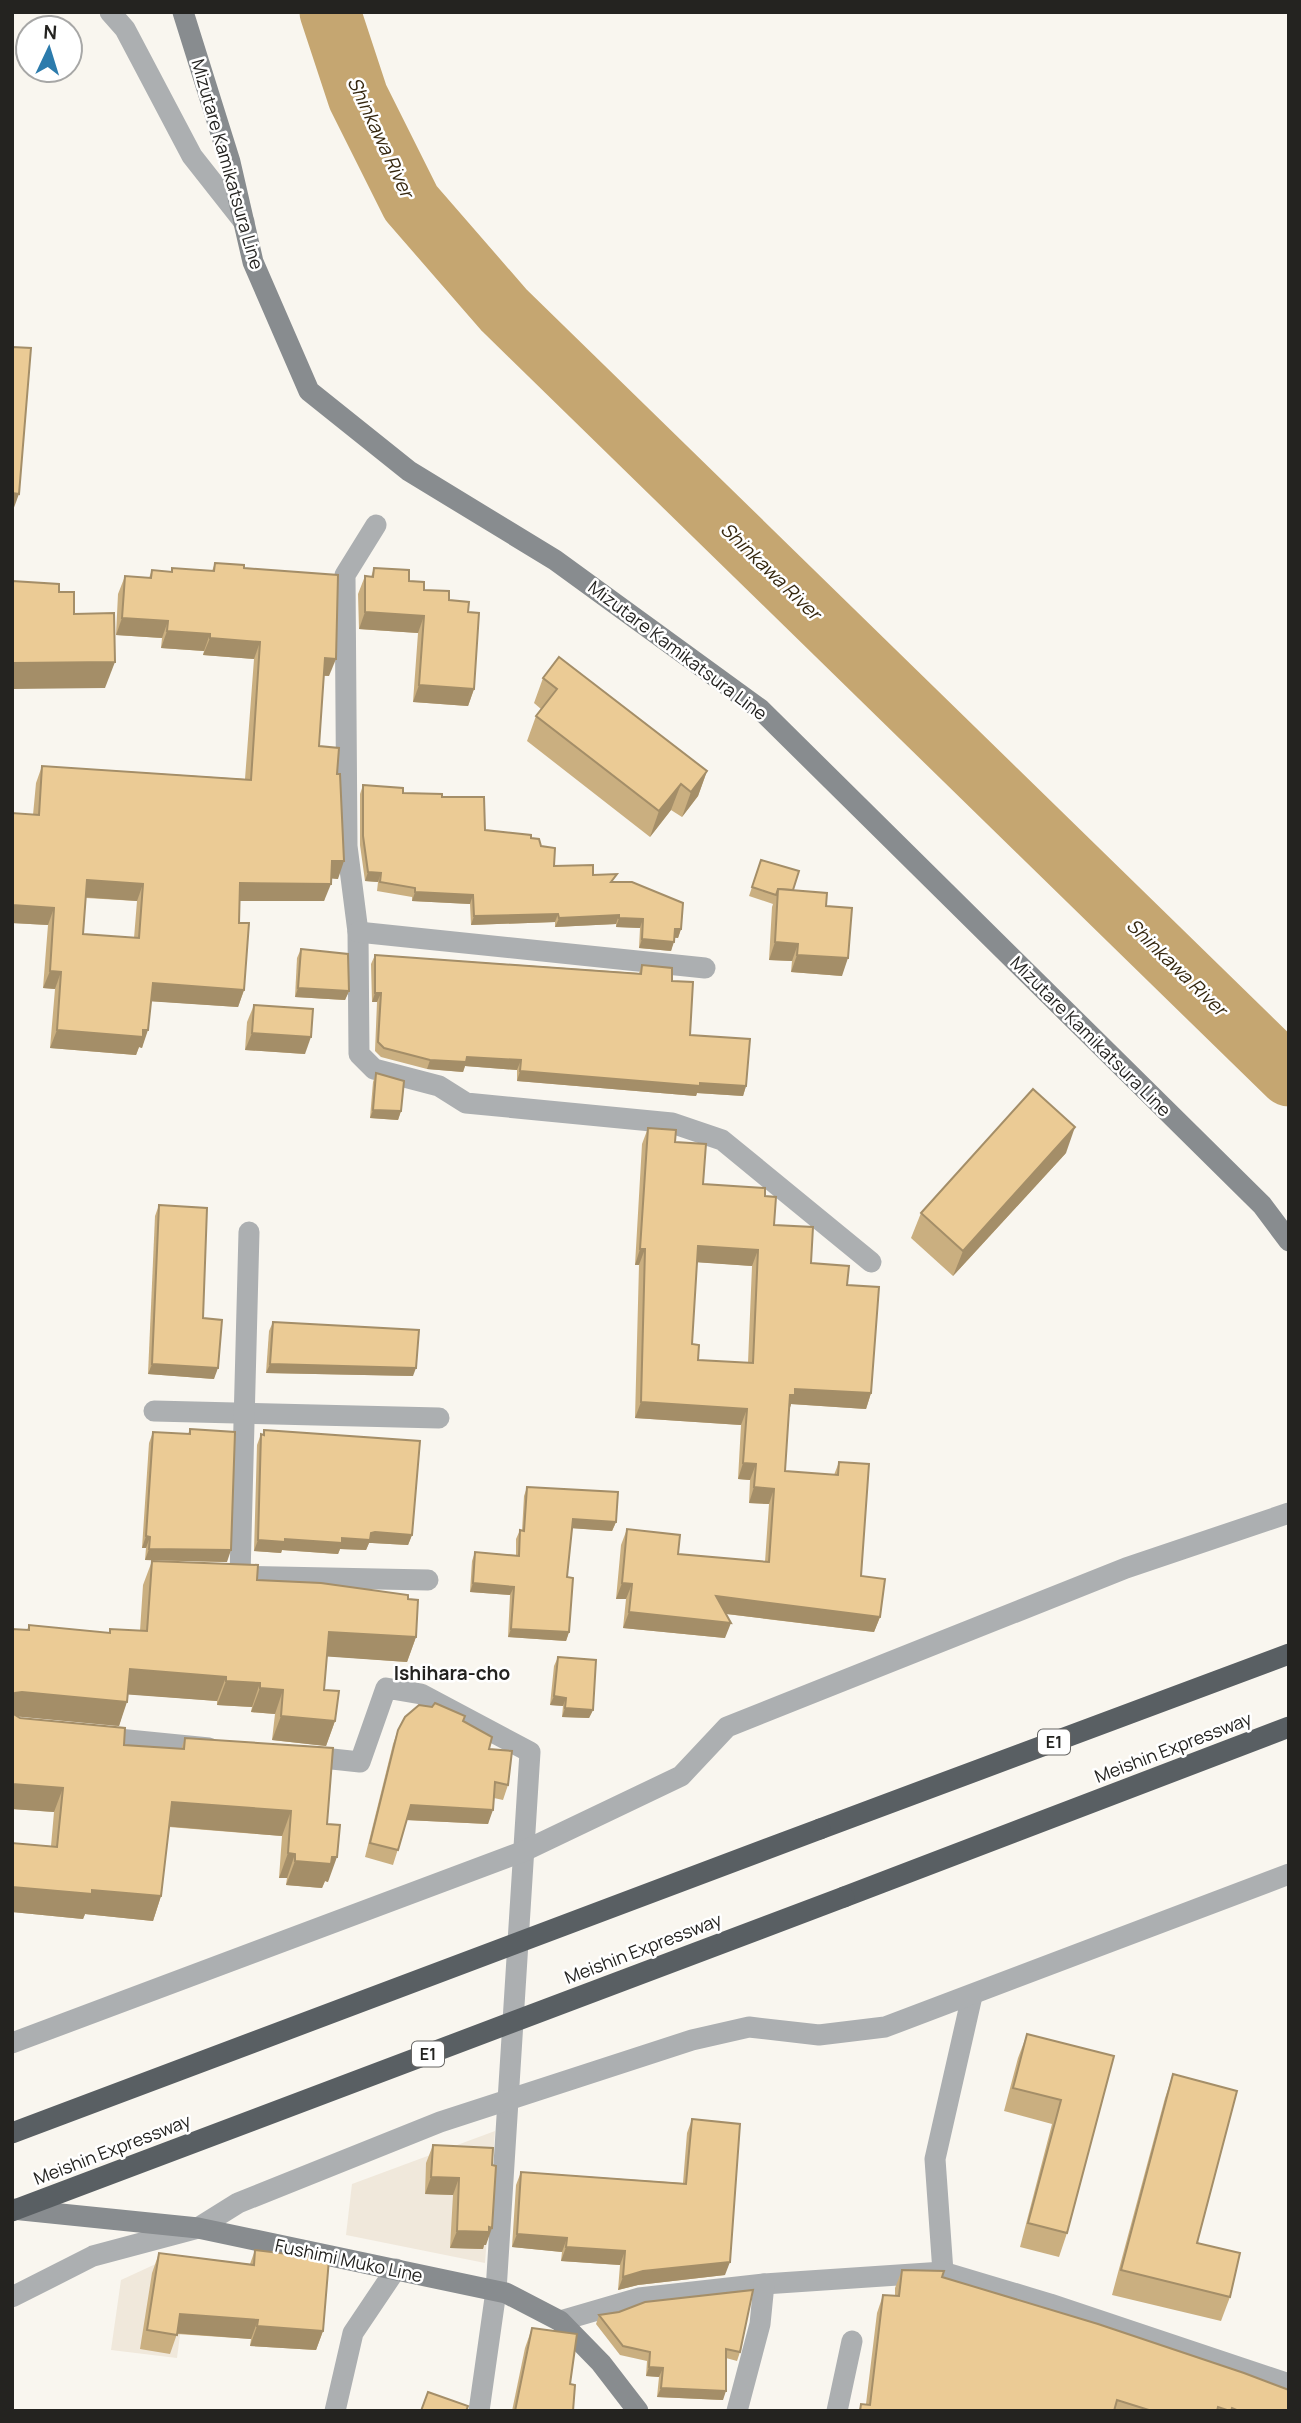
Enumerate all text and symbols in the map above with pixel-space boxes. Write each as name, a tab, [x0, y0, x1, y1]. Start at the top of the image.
north arrow	[14, 14, 84, 84]
text: N	[42, 19, 58, 45]
street label: Mizutare Kamikatsura Line	[186, 56, 270, 272]
water label: Shinkawa River	[342, 72, 421, 203]
water label: Shinkawa River	[715, 516, 828, 627]
street label: Mizutare Kamikatsura Line	[584, 575, 772, 725]
water label: Shinkawa River	[1121, 912, 1234, 1023]
street label: Mizutare Kamikatsura Line	[1005, 950, 1177, 1122]
district label: Ishihara-cho	[394, 1660, 510, 1686]
street label: Meishin Expressway	[1091, 1706, 1255, 1788]
road number: E1	[1038, 1730, 1070, 1754]
street label: Meishin Expressway	[561, 1907, 725, 1989]
road number: E1	[412, 2042, 444, 2066]
street label: Meishin Expressway	[30, 2108, 194, 2190]
street label: Fushimi Muko Line	[273, 2233, 425, 2287]

